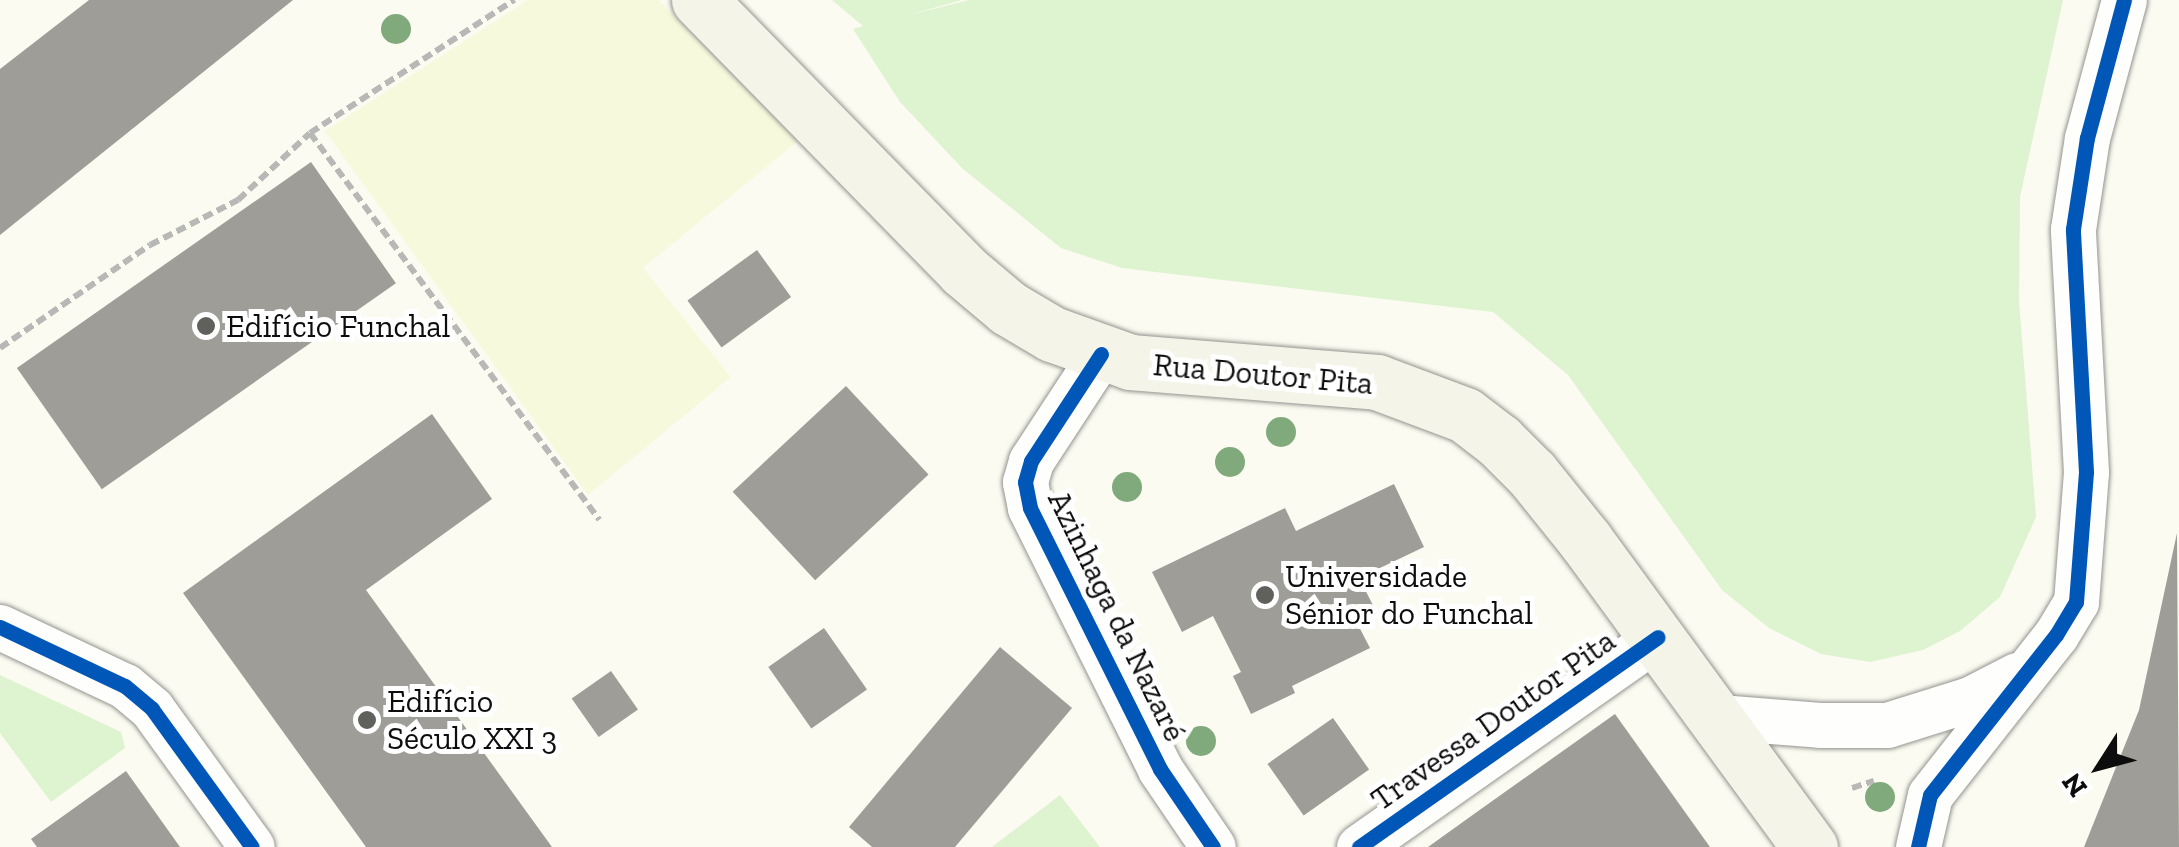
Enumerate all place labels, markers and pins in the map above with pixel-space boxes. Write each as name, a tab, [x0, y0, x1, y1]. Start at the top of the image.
place label: Edifício Funchal	[226, 307, 450, 345]
marker: Edifício Funchal	[195, 315, 217, 337]
place label: Universidade Sénior do Funchal	[1285, 558, 1534, 633]
marker: Universidade Sénior do Funchal	[1254, 584, 1276, 606]
place label: Edifício Século XXI 3	[387, 683, 558, 758]
marker: Edifício Século XXI 3	[356, 709, 378, 731]

